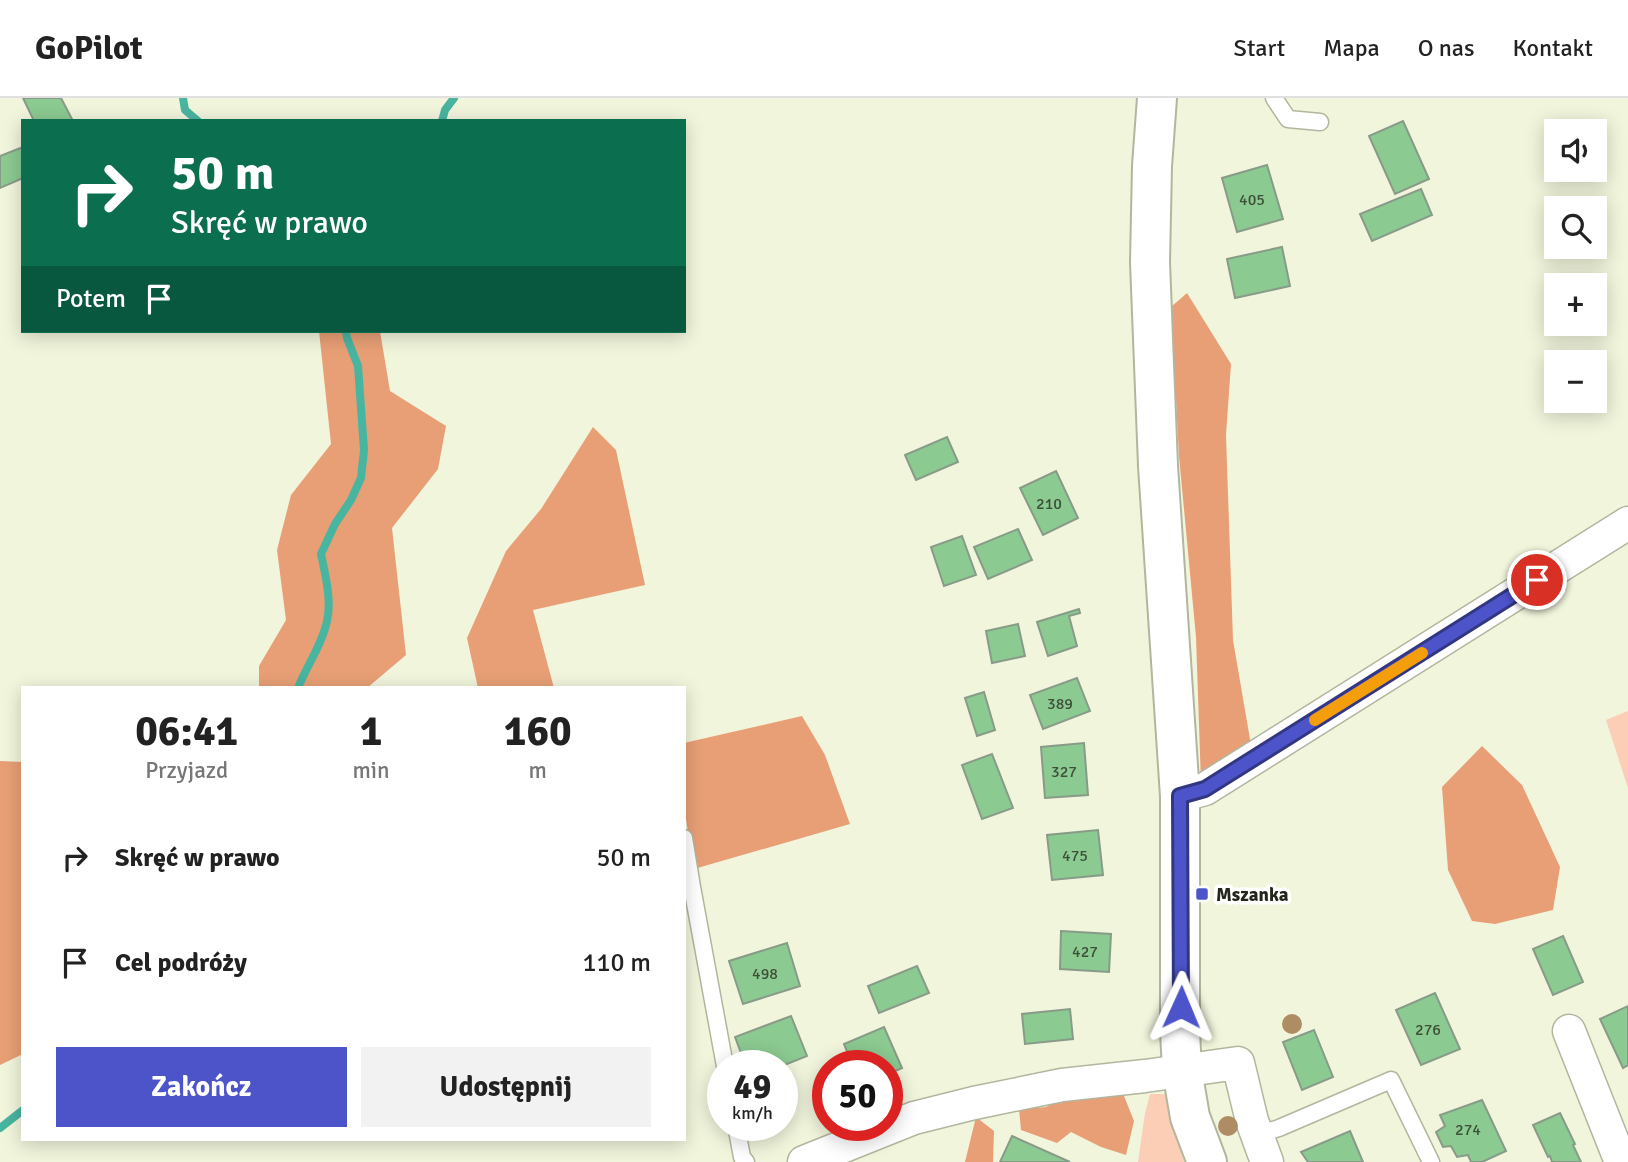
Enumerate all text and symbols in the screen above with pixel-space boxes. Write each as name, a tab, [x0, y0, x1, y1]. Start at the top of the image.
text: GoPilot	[35, 28, 143, 69]
text: Start	[1234, 33, 1285, 63]
text: Mapa	[1323, 33, 1380, 63]
text: O nas	[1418, 33, 1475, 63]
text: Kontakt	[1513, 33, 1593, 63]
map controls	[1544, 119, 1607, 413]
button: sound	[1544, 119, 1607, 182]
text: 50 m	[171, 143, 274, 203]
icon: right	[56, 147, 147, 238]
house number: 405	[1239, 190, 1265, 210]
button: search	[1544, 196, 1607, 259]
text: Skręć w prawo	[171, 203, 368, 242]
button: +	[1544, 273, 1607, 336]
icon: arrive	[140, 280, 178, 318]
text: Potem	[56, 283, 126, 315]
button: −	[1544, 350, 1607, 413]
house number: 210	[1036, 494, 1062, 514]
pin	[1507, 550, 1567, 610]
icon: arrive	[1518, 561, 1556, 599]
house number: 389	[1047, 694, 1073, 714]
text: 06:41	[135, 706, 238, 757]
text: 1	[360, 706, 382, 757]
text: 160	[504, 706, 572, 757]
text: Przyjazd	[145, 756, 228, 785]
text: min	[352, 756, 390, 785]
text: m	[529, 756, 547, 785]
house number: 327	[1051, 762, 1077, 782]
icon: right	[56, 839, 94, 877]
text: Skręć w prawo	[115, 842, 280, 874]
text: 50 m	[596, 842, 651, 874]
house number: 475	[1062, 846, 1088, 866]
place label: Mszanka	[1216, 883, 1289, 907]
marker: Mszanka	[1194, 886, 1210, 902]
house number: 427	[1072, 942, 1098, 962]
icon: arrive	[56, 944, 94, 982]
text: Cel podróży	[115, 947, 247, 979]
text: 110 m	[582, 947, 651, 979]
house number: 498	[752, 964, 778, 984]
position arrow	[1144, 970, 1218, 1044]
house number: 276	[1415, 1020, 1441, 1040]
button: Zakończ	[56, 1047, 347, 1127]
button: Udostępnij	[361, 1047, 651, 1127]
speed limit sign: 50	[812, 1050, 903, 1141]
text: 49	[734, 1065, 771, 1108]
text: km/h	[732, 1102, 773, 1124]
house number: 274	[1455, 1120, 1481, 1140]

